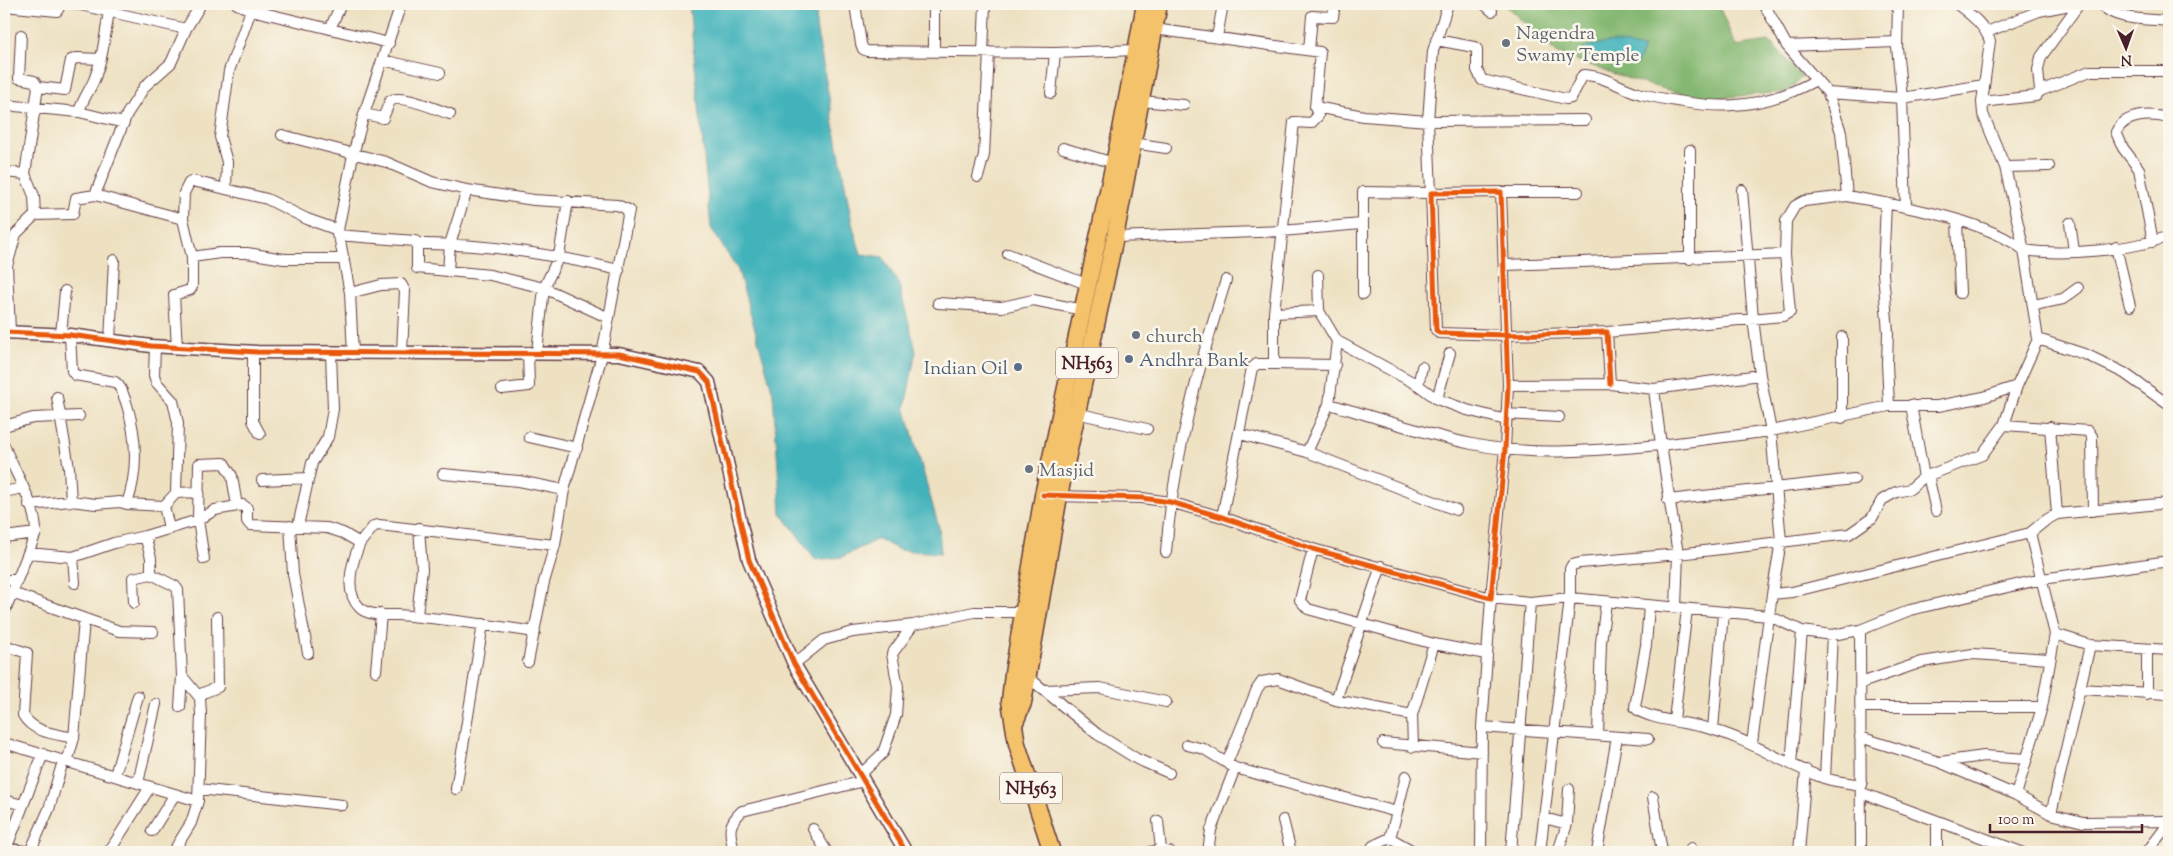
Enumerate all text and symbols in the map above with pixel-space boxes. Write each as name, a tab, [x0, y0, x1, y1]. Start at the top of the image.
place label: Nagendra Swamy Temple	[1516, 21, 1640, 70]
north arrow	[2100, 22, 2150, 72]
marker: Nagendra Swamy Temple	[1500, 37, 1512, 49]
text: N	[2120, 49, 2132, 69]
place label: church	[1146, 324, 1203, 351]
marker: church	[1130, 329, 1142, 341]
road number: NH563	[1056, 348, 1118, 378]
place label: Andhra Bank	[1139, 348, 1250, 375]
marker: Andhra Bank	[1123, 353, 1135, 365]
place label: Indian Oil	[924, 356, 1008, 383]
marker: Indian Oil	[1012, 361, 1024, 373]
place label: Masjid	[1039, 458, 1094, 485]
marker: Masjid	[1023, 463, 1035, 475]
road number: NH563	[1000, 772, 1062, 804]
scale bar	[1990, 801, 2143, 833]
text: 100 m	[1998, 810, 2035, 831]

